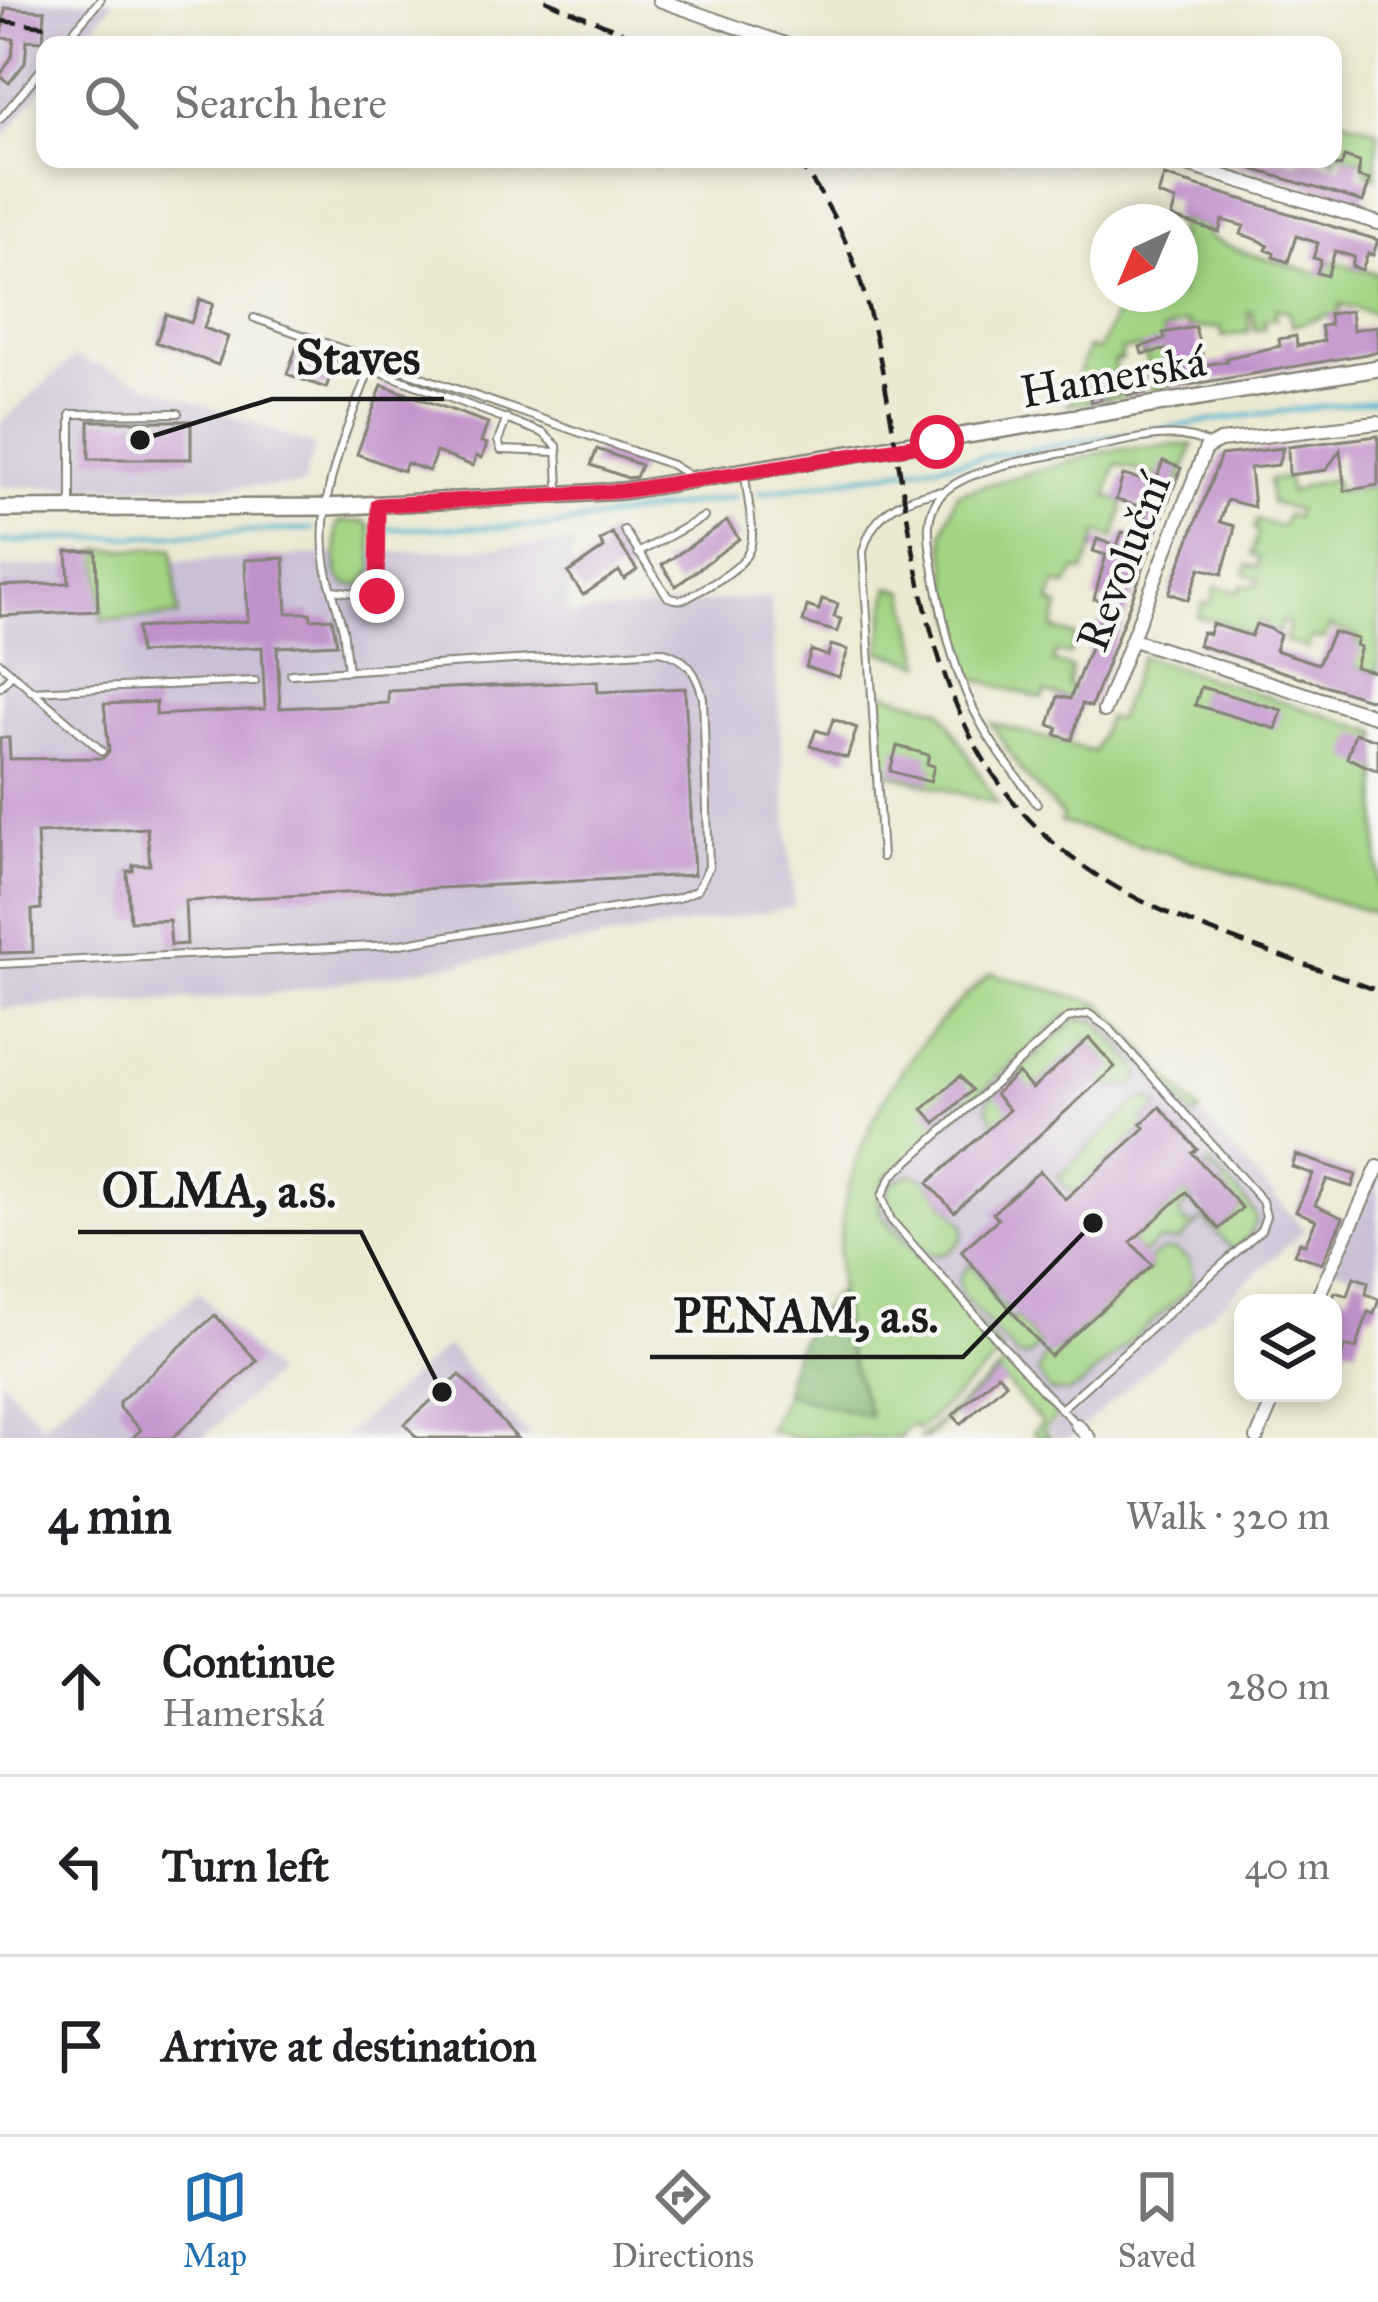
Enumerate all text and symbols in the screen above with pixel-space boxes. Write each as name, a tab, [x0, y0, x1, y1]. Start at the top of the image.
search box	[36, 36, 1342, 168]
icon: search	[78, 69, 144, 135]
text: Search here	[174, 75, 387, 130]
north arrow	[1090, 204, 1198, 312]
callout: Staves	[272, 315, 444, 399]
text: Staves	[296, 328, 420, 387]
street label: Hamerská	[1016, 333, 1210, 419]
route start	[910, 415, 964, 469]
street label: Revoluční	[1064, 464, 1183, 659]
route end	[350, 569, 404, 623]
callout: OLMA, a.s.	[78, 1148, 361, 1232]
text: OLMA, a.s.	[102, 1161, 336, 1220]
callout: PENAM, a.s.	[650, 1273, 963, 1357]
text: PENAM, a.s.	[673, 1286, 939, 1345]
map controls	[1234, 1294, 1342, 1402]
button: layers	[1234, 1294, 1342, 1402]
text: 4 min	[48, 1485, 172, 1547]
text: Walk · 320 m	[1126, 1492, 1330, 1540]
text: Continue	[162, 1634, 335, 1689]
icon: ahead	[48, 1653, 114, 1719]
text: 280 m	[1226, 1662, 1330, 1710]
text: Hamerská	[162, 1689, 324, 1737]
icon: left	[48, 1833, 114, 1899]
text: Turn left	[162, 1838, 329, 1893]
text: 40 m	[1244, 1842, 1330, 1890]
icon: arrive	[48, 2013, 114, 2079]
text: Arrive at destination	[162, 2018, 537, 2073]
tab: Map	[182, 2164, 248, 2276]
tab: Directions	[612, 2164, 754, 2276]
tab: Saved	[1118, 2164, 1196, 2276]

